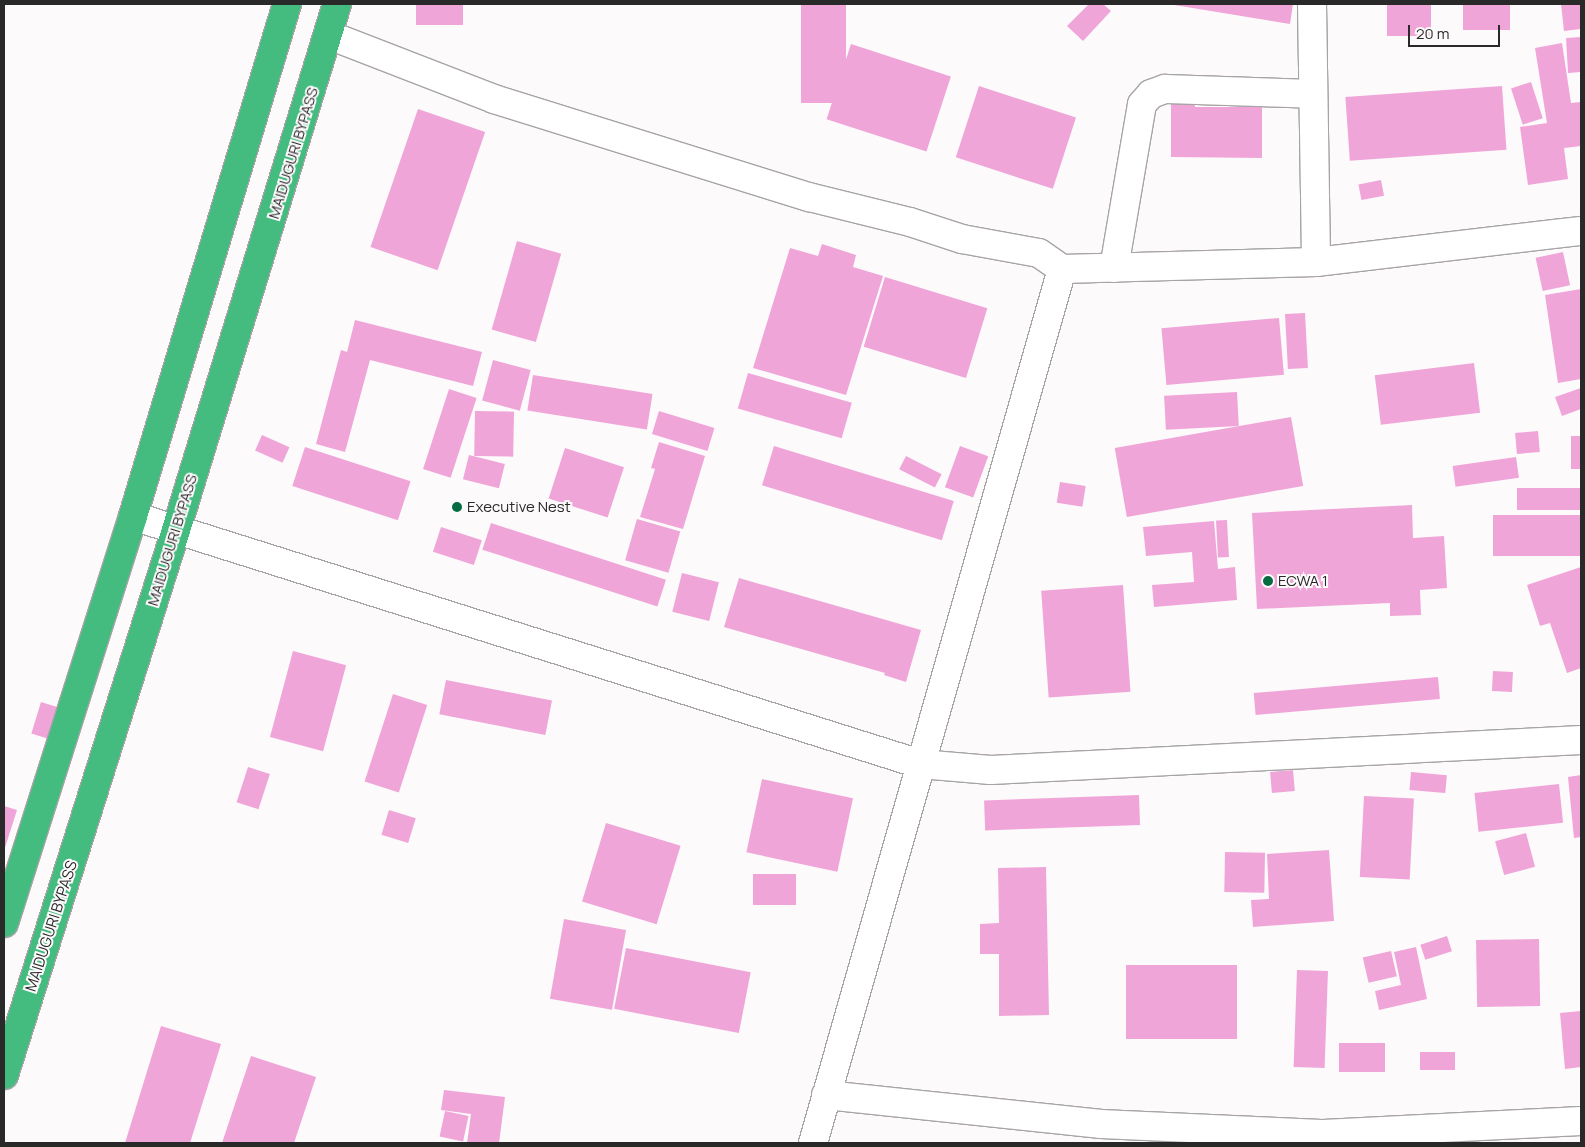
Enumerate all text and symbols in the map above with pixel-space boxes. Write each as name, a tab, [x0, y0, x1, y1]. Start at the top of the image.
scale bar	[1410, 15, 1502, 47]
text: 20 m	[1416, 23, 1449, 44]
street label: MAIDUGURI BYPASS	[264, 85, 322, 221]
street label: MAIDUGURI BYPASS	[143, 472, 201, 608]
place label: Executive Nest	[467, 498, 571, 516]
marker: Executive Nest	[451, 501, 463, 513]
place label: ECWA 1	[1278, 572, 1328, 590]
marker: ECWA 1	[1262, 575, 1274, 587]
street label: MAIDUGURI BYPASS	[21, 858, 81, 994]

